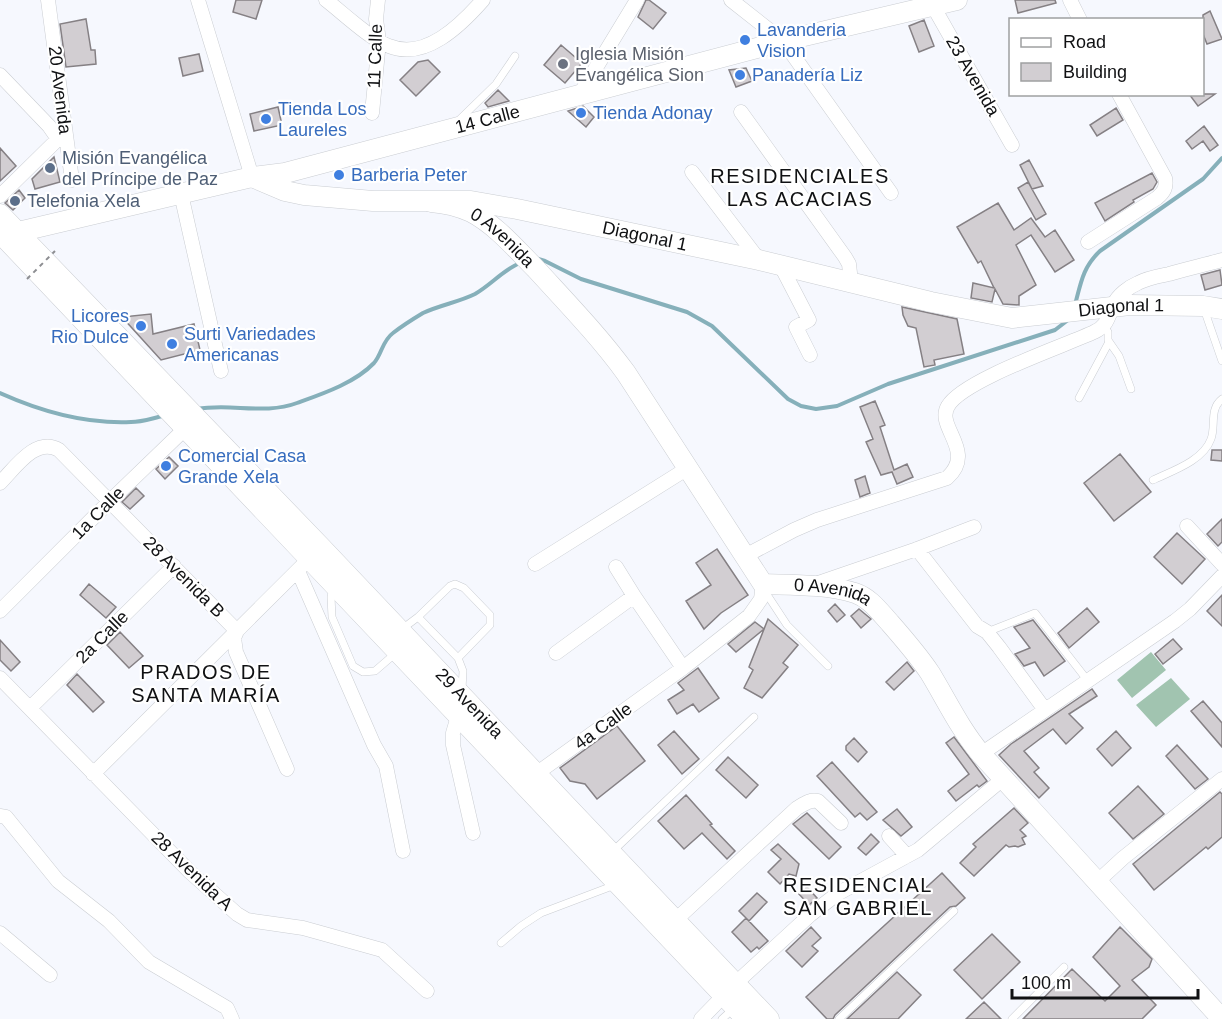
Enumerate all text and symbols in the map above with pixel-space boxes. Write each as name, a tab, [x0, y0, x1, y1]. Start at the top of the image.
legend	[1009, 18, 1204, 96]
place label: Lavanderia Vision	[757, 20, 847, 61]
street label: 11 Calle	[364, 23, 386, 89]
text: Road	[1063, 32, 1106, 52]
marker: Lavanderia Vision	[738, 33, 752, 47]
street label: 23 Avenida	[942, 33, 1004, 120]
place label: Iglesia Misión Evangélica Sion	[575, 44, 704, 85]
street label: 20 Avenida	[45, 45, 75, 136]
marker: Iglesia Misión Evangélica Sion	[556, 57, 570, 71]
text: Building	[1063, 62, 1127, 82]
place label: Panadería Liz	[752, 65, 863, 85]
marker: Panadería Liz	[733, 68, 747, 82]
place label: Tienda Los Laureles	[278, 99, 366, 140]
street label: 14 Calle	[453, 101, 522, 137]
place label: Tienda Adonay	[593, 103, 712, 123]
marker: Tienda Adonay	[574, 106, 588, 120]
marker: Tienda Los Laureles	[259, 112, 273, 126]
place label: Misión Evangélica del Príncipe de Paz	[62, 148, 218, 189]
marker: Misión Evangélica del Príncipe de Paz	[43, 161, 57, 175]
place label: Barberia Peter	[351, 165, 467, 185]
district label: RESIDENCIALES LAS ACACIAS	[710, 165, 890, 210]
marker: Barberia Peter	[332, 168, 346, 182]
place label: Telefonia Xela	[27, 191, 141, 211]
marker: Telefonia Xela	[8, 194, 22, 208]
street label: 0 Avenida	[467, 204, 539, 272]
street label: Diagonal 1	[601, 217, 689, 255]
street label: Diagonal 1	[1077, 295, 1164, 321]
place label: Licores Rio Dulce	[51, 306, 129, 347]
marker: Licores Rio Dulce	[134, 319, 148, 333]
place label: Surti Variedades Americanas	[184, 324, 316, 365]
marker: Surti Variedades Americanas	[165, 337, 179, 351]
place label: Comercial Casa Grande Xela	[178, 446, 307, 487]
marker: Comercial Casa Grande Xela	[159, 459, 173, 473]
street label: 1a Calle	[68, 483, 128, 543]
street label: 28 Avenida B	[140, 533, 228, 621]
street label: 0 Avenida	[794, 575, 877, 610]
street label: 2a Calle	[72, 607, 132, 667]
district label: PRADOS DE SANTA MARÍA	[131, 661, 281, 706]
street label: 29 Avenida	[432, 664, 508, 743]
street label: 4a Calle	[570, 698, 636, 754]
street label: 28 Avenida A	[147, 827, 237, 915]
district label: RESIDENCIAL SAN GABRIEL	[783, 874, 933, 919]
scale bar	[1012, 962, 1198, 1000]
text: 100 m	[1021, 973, 1071, 993]

